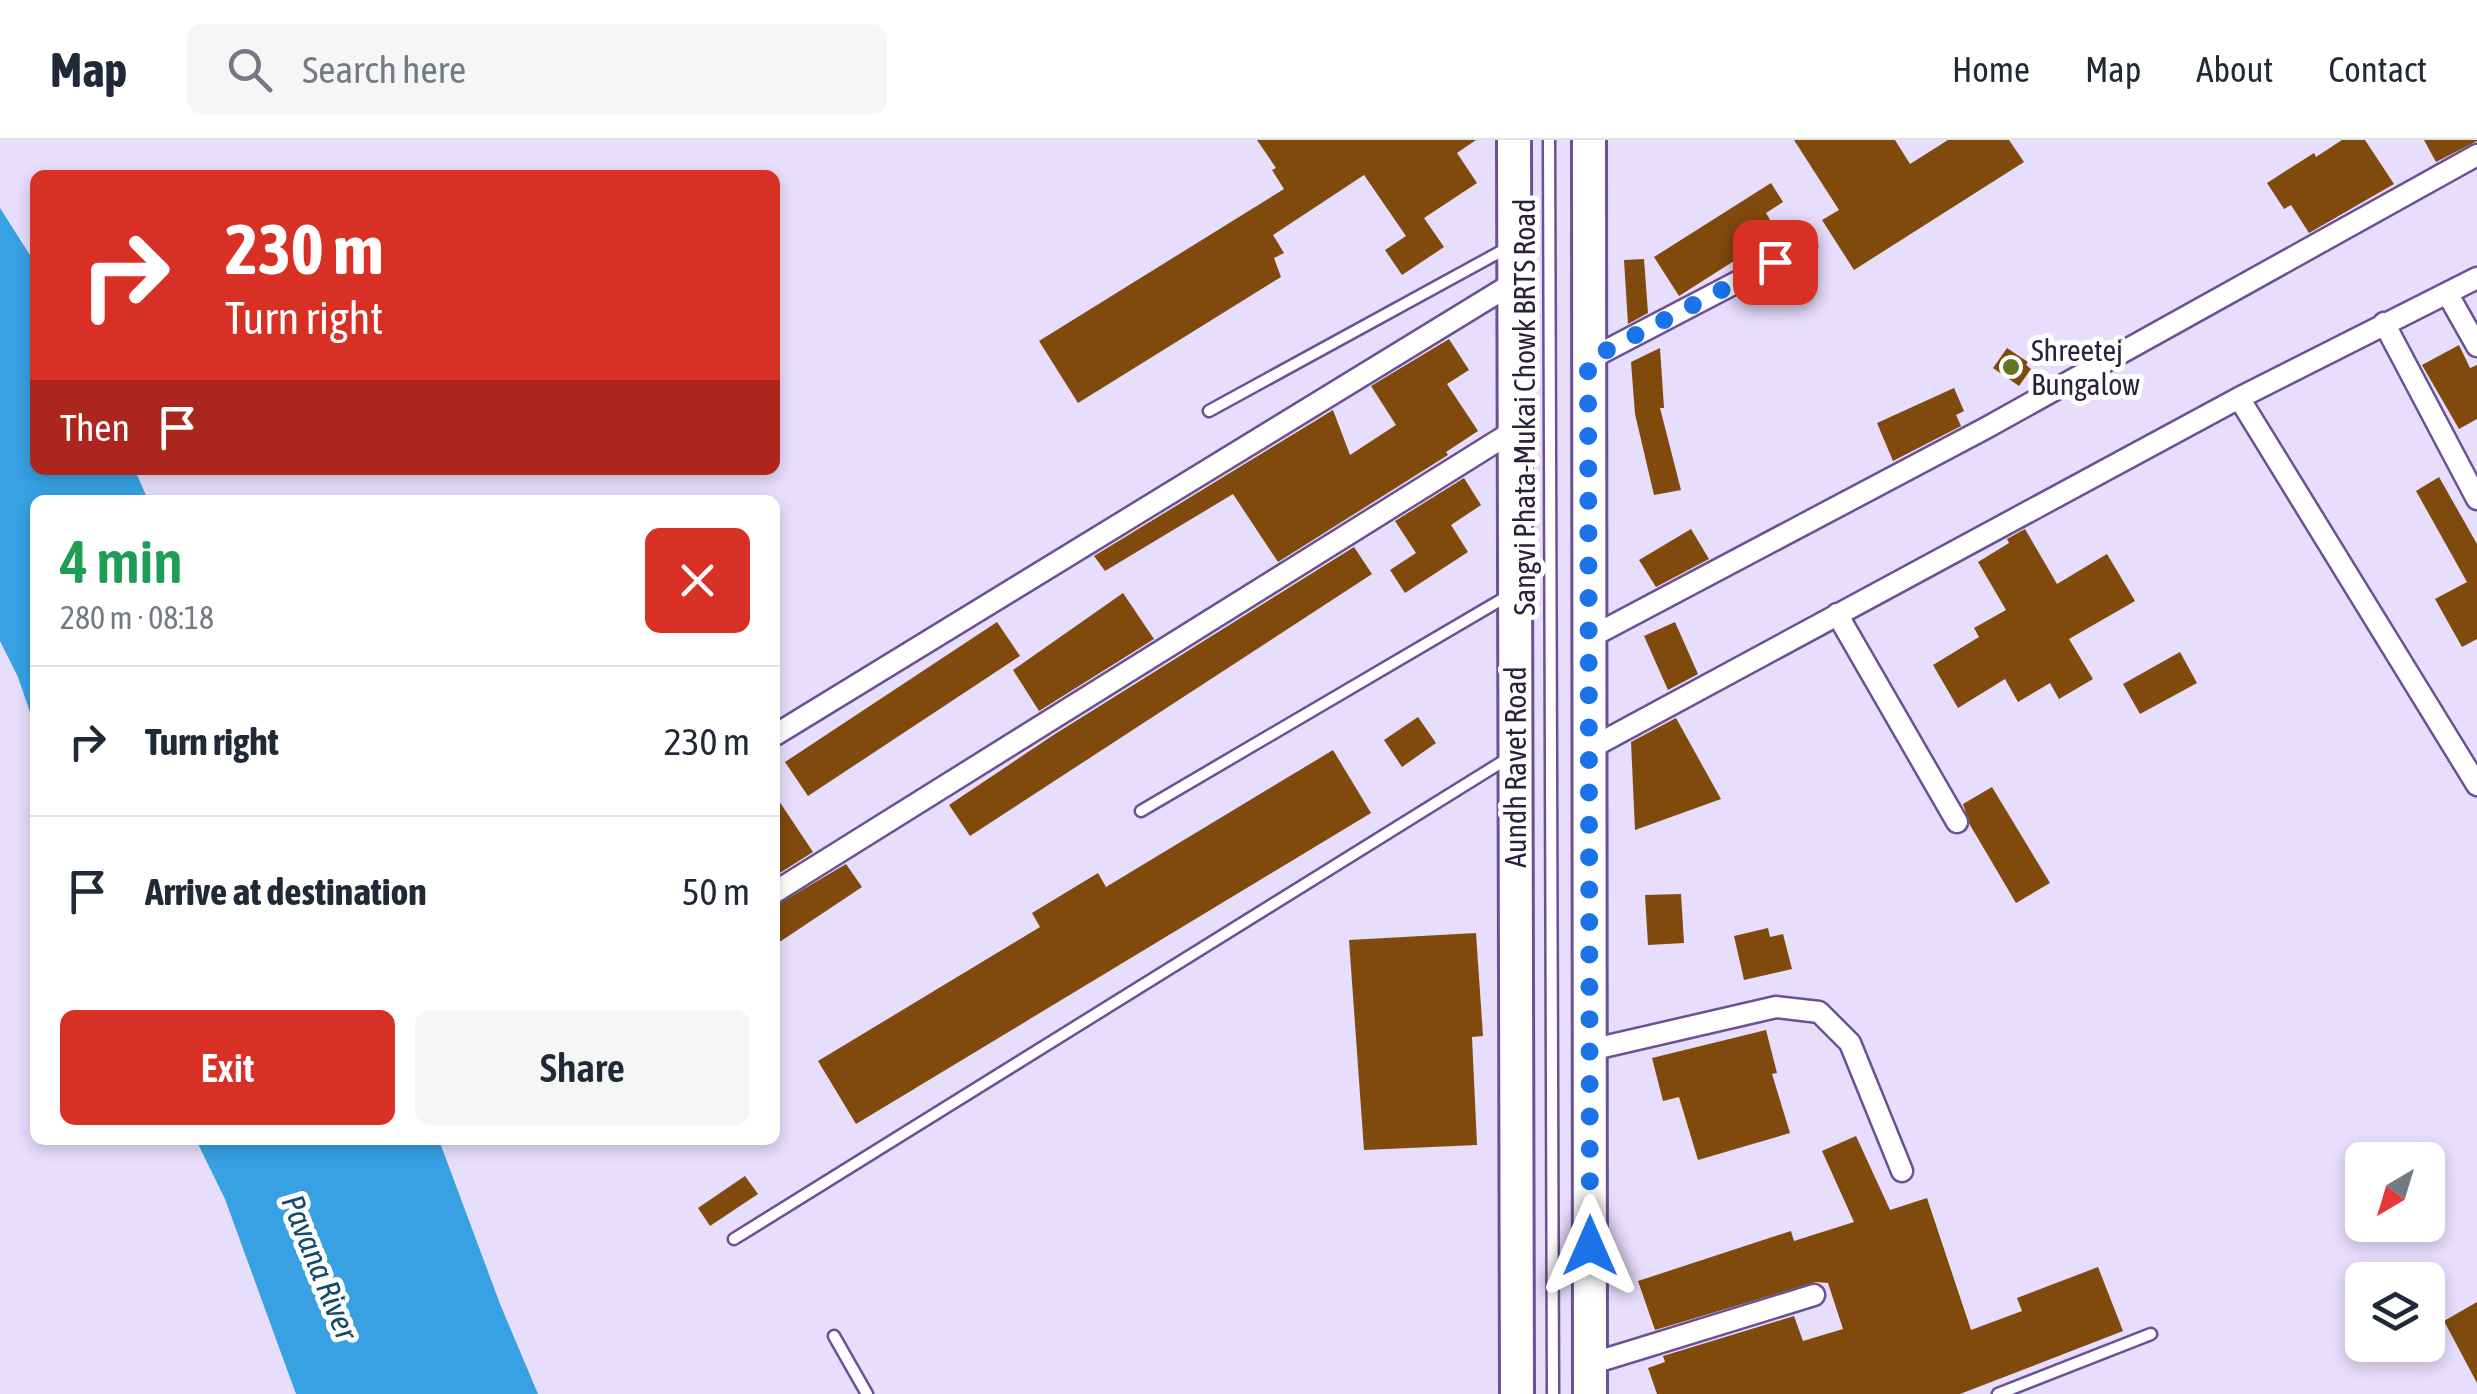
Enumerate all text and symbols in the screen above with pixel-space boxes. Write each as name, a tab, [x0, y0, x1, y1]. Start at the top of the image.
search box	[187, 24, 887, 114]
text: Map	[50, 42, 127, 97]
icon: search	[222, 42, 277, 97]
text: Search here	[302, 48, 466, 91]
text: Home	[1952, 49, 2030, 89]
text: Map	[2085, 49, 2141, 89]
text: About	[2196, 49, 2273, 89]
text: Contact	[2328, 49, 2427, 89]
street label: Sangvi Phata-Mukai Chowk BRTS Road	[1507, 199, 1541, 615]
text: 230 m	[225, 209, 384, 289]
icon: right	[60, 210, 190, 340]
pin	[1733, 220, 1818, 305]
icon: arrive	[1748, 235, 1803, 290]
text: Turn right	[225, 292, 383, 344]
place label: Shreetej Bungalow	[2031, 333, 2140, 401]
marker: Shreetej Bungalow	[2000, 356, 2022, 378]
icon: arrive	[150, 400, 205, 455]
text: Then	[60, 406, 130, 449]
text: 4 min	[60, 527, 183, 596]
button: close	[645, 528, 750, 633]
text: 280 m · 08:18	[60, 599, 214, 636]
street label: Aundh Ravet Road	[1498, 666, 1532, 868]
icon: right	[60, 714, 115, 769]
text: Turn right	[145, 720, 279, 763]
text: 230 m	[664, 720, 750, 763]
icon: arrive	[60, 864, 115, 919]
text: Arrive at destination	[145, 870, 427, 913]
text: 50 m	[682, 870, 750, 913]
button: Exit	[60, 1010, 395, 1125]
button: Share	[415, 1010, 750, 1125]
north arrow	[2345, 1142, 2445, 1242]
map controls	[2345, 1142, 2445, 1362]
water label: Pavana River	[274, 1189, 366, 1346]
position arrow	[1538, 1194, 1642, 1298]
button: layers	[2345, 1262, 2445, 1362]

